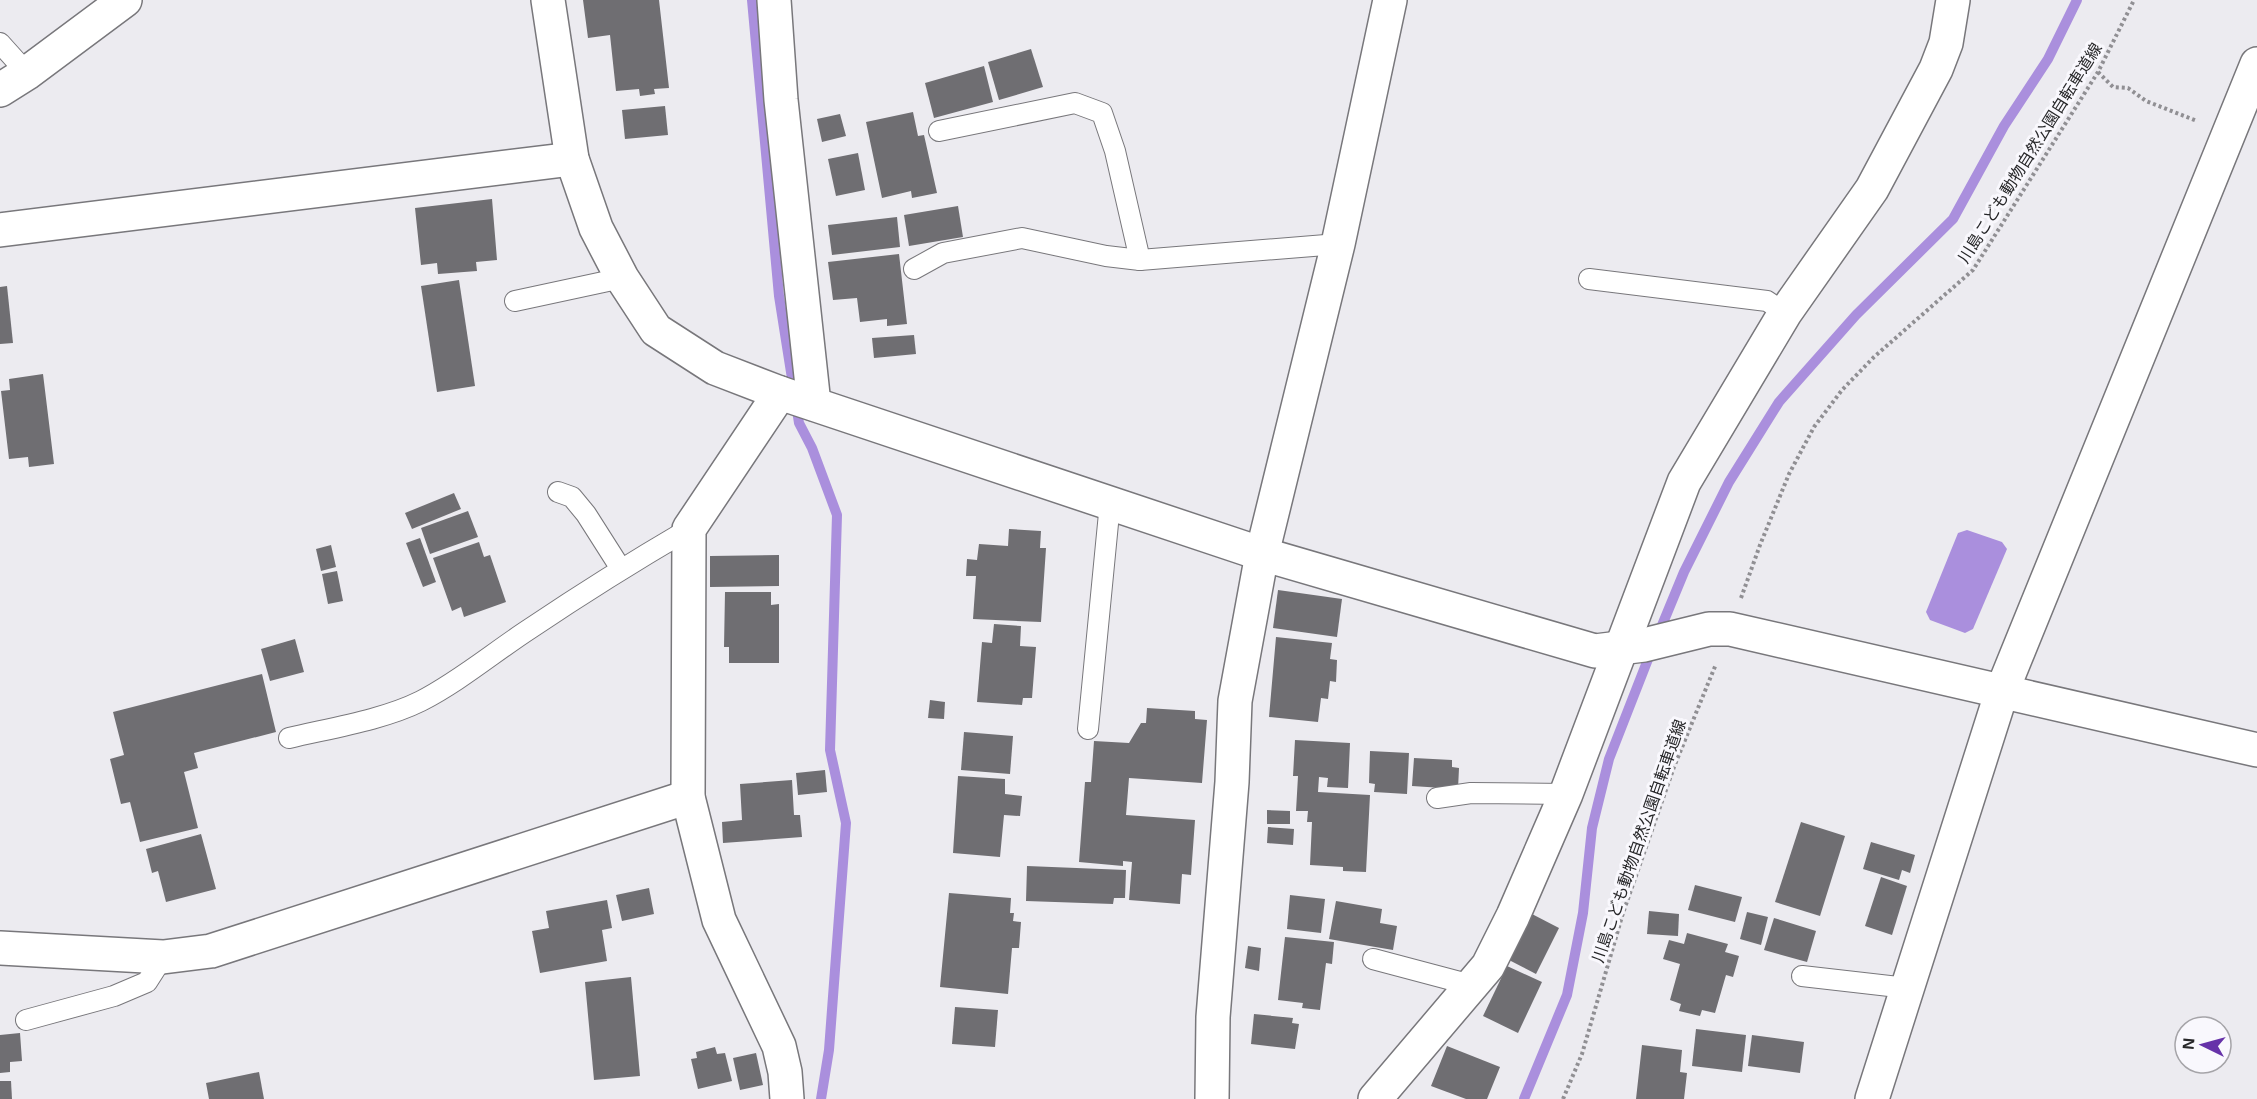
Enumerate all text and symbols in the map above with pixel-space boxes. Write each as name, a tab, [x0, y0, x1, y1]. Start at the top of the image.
street label: 川島こども動物自然公園自転車道線	[1955, 40, 2105, 266]
street label: 川島こども動物自然公園自転車道線	[1589, 717, 1689, 965]
north arrow	[2173, 1015, 2233, 1075]
text: N	[2180, 1037, 2198, 1050]

